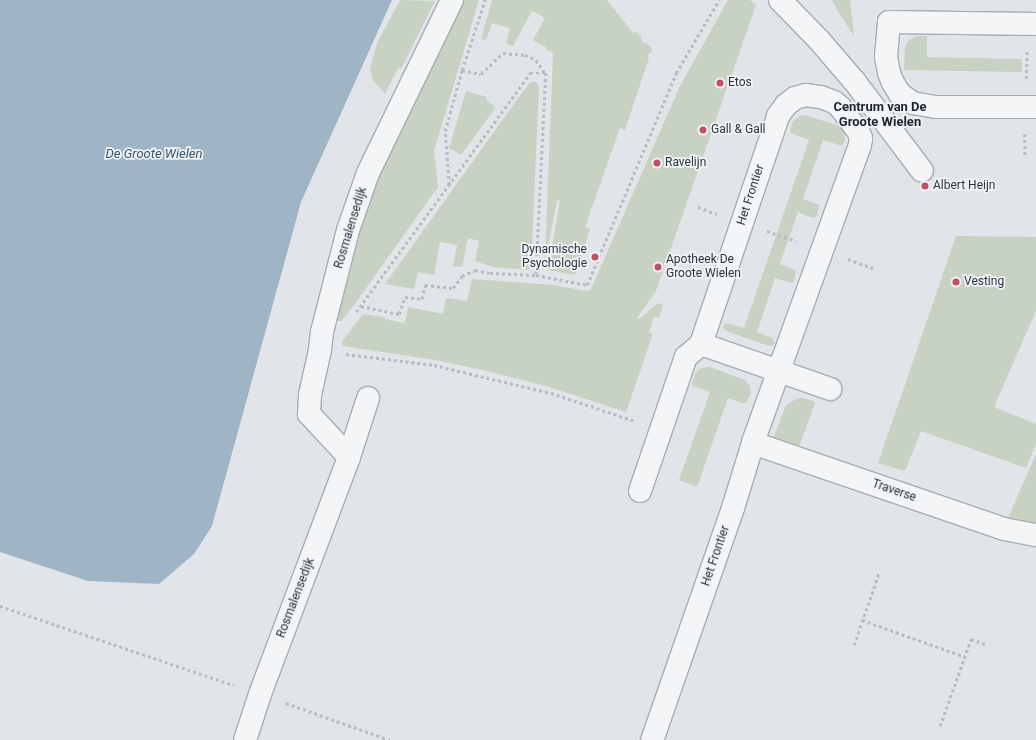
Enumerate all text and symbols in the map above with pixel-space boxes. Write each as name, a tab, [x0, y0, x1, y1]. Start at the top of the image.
place label: Etos	[728, 76, 752, 90]
marker: Etos	[715, 78, 725, 88]
district label: Centrum van De Groote Wielen	[833, 100, 927, 131]
place label: Gall & Gall	[711, 123, 765, 137]
marker: Gall & Gall	[698, 125, 708, 135]
water label: De Groote Wielen	[106, 146, 202, 162]
place label: Ravelijn	[665, 156, 706, 170]
marker: Ravelijn	[652, 158, 662, 168]
street label: Het Frontier	[734, 163, 768, 227]
place label: Albert Heijn	[933, 179, 995, 193]
marker: Albert Heijn	[920, 181, 930, 191]
street label: Rosmalensedijk	[332, 185, 370, 271]
place label: Dynamische Psychologie	[521, 243, 587, 271]
marker: Dynamische Psychologie	[590, 252, 600, 262]
place label: Apotheek De Groote Wielen	[666, 253, 741, 281]
marker: Apotheek De Groote Wielen	[653, 262, 663, 272]
place label: Vesting	[964, 275, 1004, 289]
marker: Vesting	[951, 277, 961, 287]
street label: Traverse	[870, 477, 918, 505]
street label: Het Frontier	[699, 524, 733, 588]
street label: Rosmalensedijk	[274, 556, 318, 640]

